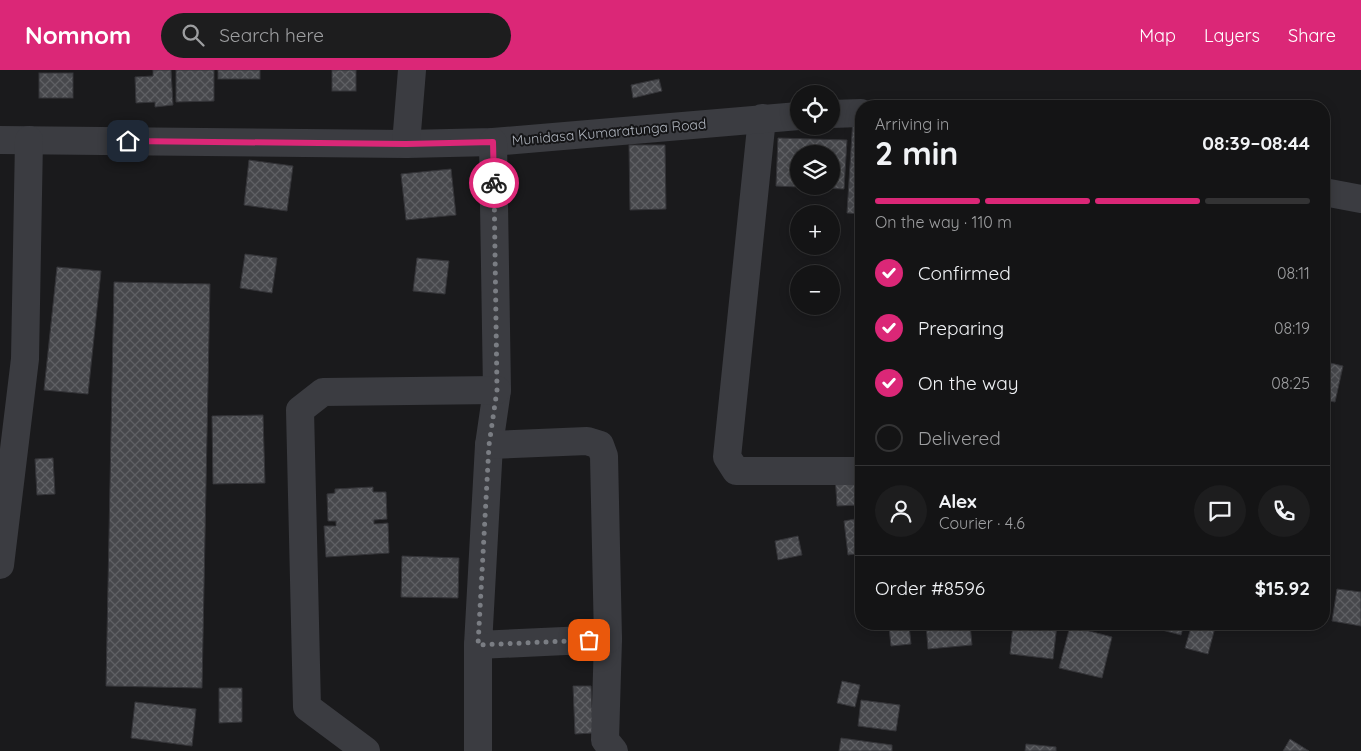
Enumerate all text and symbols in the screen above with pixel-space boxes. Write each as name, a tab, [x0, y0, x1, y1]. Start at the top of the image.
search box	[161, 13, 511, 58]
text: Nomnom	[25, 20, 131, 50]
icon: search	[179, 21, 207, 49]
text: Search here	[219, 23, 324, 47]
text: Map	[1139, 24, 1176, 47]
text: Layers	[1204, 24, 1260, 47]
text: Share	[1288, 24, 1336, 47]
map controls	[790, 85, 840, 315]
button: locate	[790, 85, 840, 135]
text: Arriving in	[875, 114, 949, 134]
street label: Munidasa Kumaratunga Road	[511, 115, 707, 149]
pin	[107, 120, 149, 162]
icon: home	[114, 127, 142, 155]
text: 08:39–08:44	[1202, 131, 1310, 155]
text: 2 min	[875, 133, 958, 173]
button: layers	[790, 145, 840, 195]
courier	[469, 158, 519, 208]
icon: bike	[480, 169, 508, 197]
button: +	[790, 205, 840, 255]
text: On the way · 110 m	[875, 212, 1012, 232]
icon: check	[875, 259, 903, 287]
text: Confirmed	[918, 261, 1011, 285]
text: 08:11	[1277, 263, 1310, 283]
button: −	[790, 265, 840, 315]
icon: check	[875, 314, 903, 342]
text: Preparing	[918, 316, 1004, 340]
text: 08:19	[1274, 318, 1310, 338]
icon: check	[875, 369, 903, 397]
text: On the way	[918, 371, 1019, 395]
text: 08:25	[1271, 373, 1310, 393]
text: Delivered	[918, 426, 1001, 450]
button: person	[875, 485, 927, 537]
button: chat	[1194, 485, 1246, 537]
button: phone	[1258, 485, 1310, 537]
text: Alex	[939, 489, 977, 513]
text: Courier · 4.6	[939, 513, 1025, 533]
text: Order #8596	[875, 576, 985, 600]
text: $15.92	[1255, 576, 1310, 600]
pin	[568, 619, 610, 661]
icon: bag	[575, 626, 603, 654]

